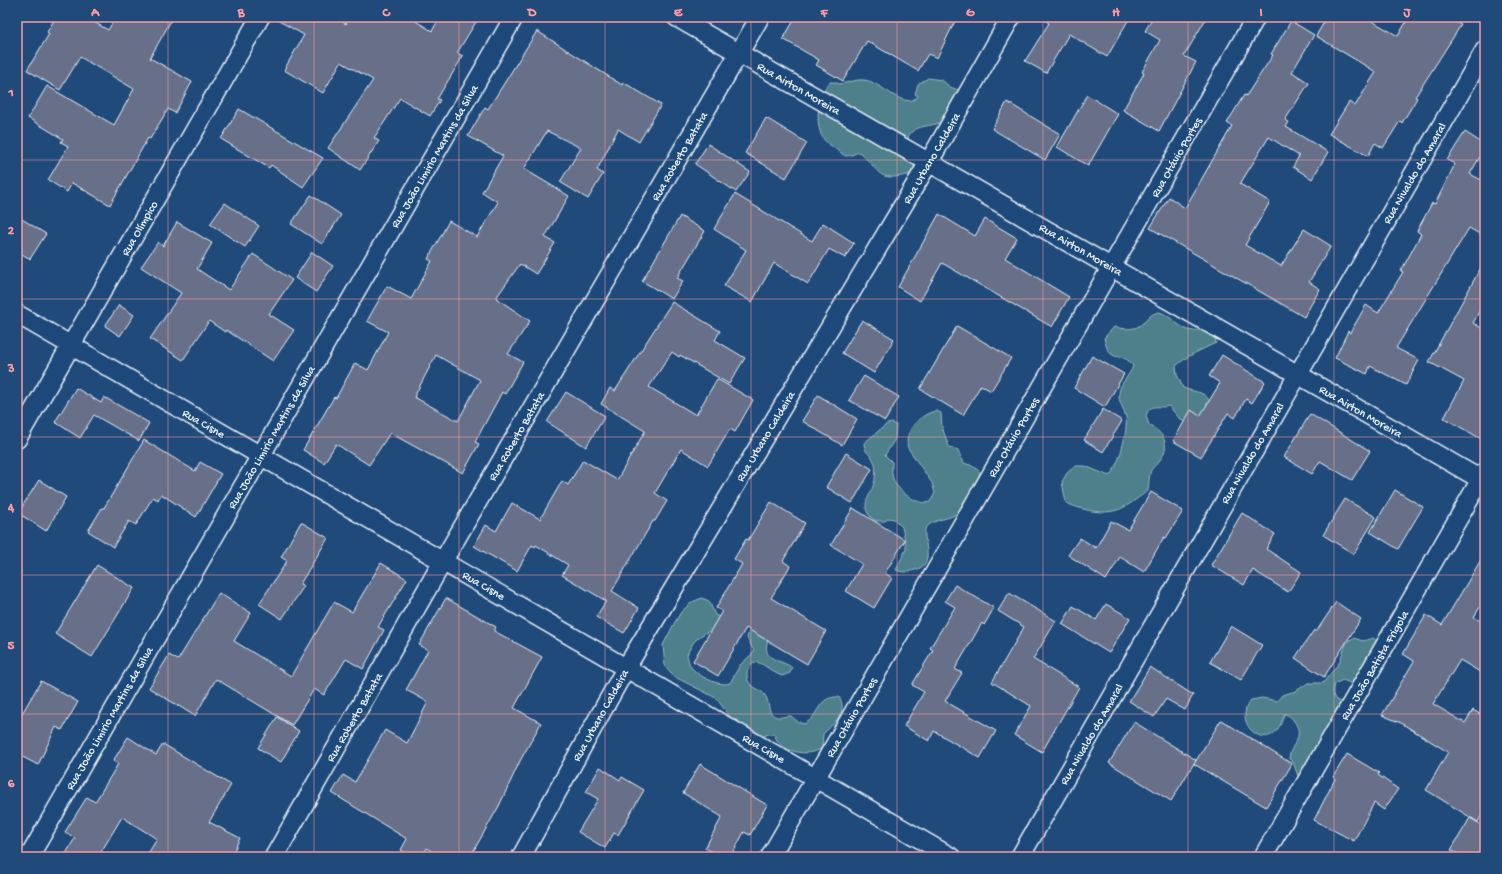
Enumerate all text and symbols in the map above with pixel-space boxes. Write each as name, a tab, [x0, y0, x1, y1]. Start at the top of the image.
text: A	[90, 6, 100, 21]
text: B	[237, 6, 246, 21]
text: C	[381, 6, 391, 21]
text: D	[527, 6, 537, 21]
text: E	[674, 6, 683, 21]
text: F	[820, 6, 829, 21]
text: G	[966, 6, 975, 21]
text: H	[1112, 6, 1120, 21]
text: I	[1259, 6, 1263, 21]
text: J	[1403, 6, 1412, 21]
street label: Rua Airton Moreira	[754, 60, 842, 119]
street label: Rua João Limirio Martins da Silva	[389, 83, 483, 231]
text: 1	[7, 86, 14, 101]
street label: Rua Roberto Batata	[650, 110, 712, 204]
street label: Rua Urbano Caldeira	[901, 111, 965, 207]
street label: Rua Otávio Portes	[1149, 115, 1207, 200]
street label: Rua Nivaldo do Amaral	[1381, 121, 1451, 227]
street label: Rua Olímpico	[119, 199, 162, 259]
street label: Rua Airton Moreira	[1036, 221, 1124, 280]
text: 2	[8, 224, 15, 239]
text: 3	[7, 362, 15, 377]
street label: Rua João Limirio Martins da Silva	[226, 364, 320, 512]
street label: Rua Airton Moreira	[1316, 383, 1404, 442]
street label: Rua Urbano Caldeira	[734, 389, 799, 485]
street label: Rua Roberto Batata	[487, 390, 549, 484]
street label: Rua Otávio Portes	[986, 395, 1044, 480]
street label: Rua Nivaldo do Amaral	[1219, 401, 1289, 507]
street label: Rua Cisne	[179, 407, 227, 443]
text: 4	[7, 501, 15, 516]
street label: Rua Cisne	[459, 569, 507, 605]
street label: Rua João Batista Frigola	[1339, 608, 1413, 723]
text: 5	[8, 639, 15, 654]
street label: Rua João Limirio Martins da Silva	[64, 645, 158, 793]
street label: Rua Urbano Caldeira	[571, 667, 633, 764]
street label: Rua Roberto Batata	[325, 671, 387, 765]
street label: Rua Otávio Portes	[824, 675, 882, 760]
street label: Rua Nivaldo do Amaral	[1058, 682, 1128, 788]
street label: Rua Cisne	[739, 732, 787, 768]
text: 6	[8, 777, 15, 792]

